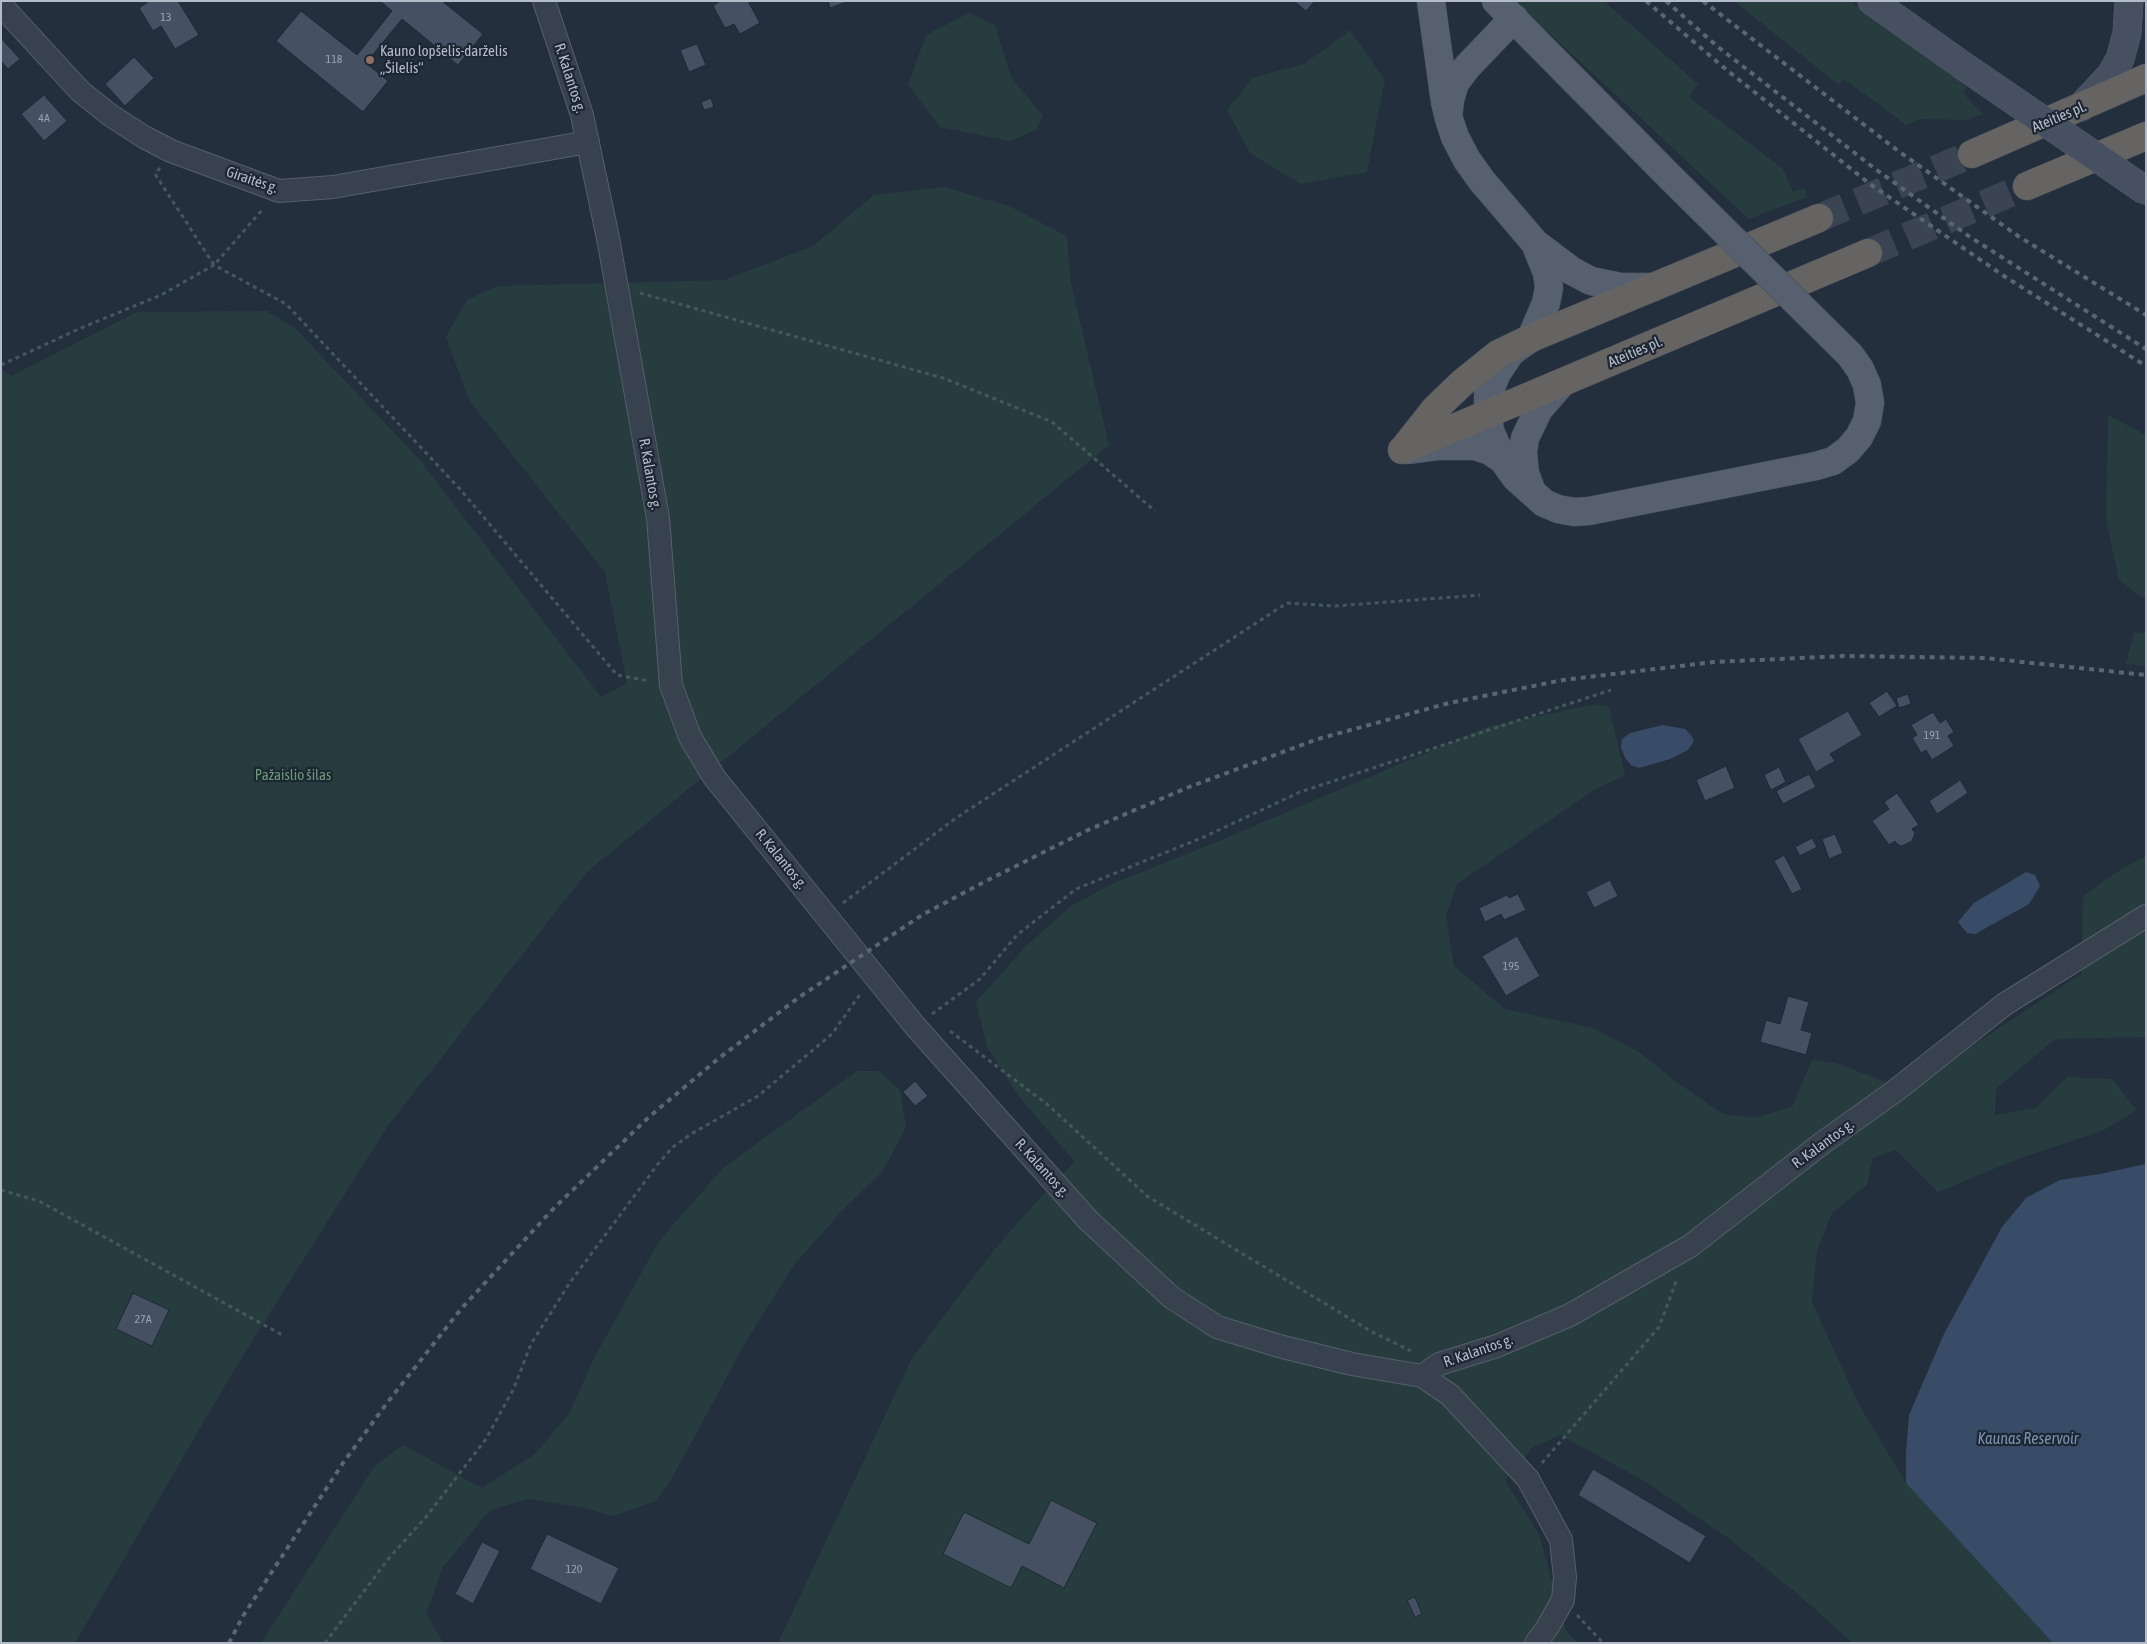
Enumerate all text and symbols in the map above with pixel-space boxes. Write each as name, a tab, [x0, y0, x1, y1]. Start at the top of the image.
house number: 13	[160, 10, 172, 24]
street label: R. Kalantos g.	[550, 41, 590, 115]
place label: Kauno lopšelis-darželis „Šilelis“	[380, 42, 507, 77]
house number: 118	[326, 52, 342, 66]
marker: Kauno lopšelis-darželis „Šilelis“	[364, 54, 376, 66]
street label: Ateities pl.	[2029, 97, 2089, 137]
house number: 4A	[38, 111, 50, 125]
street label: Giraitės g.	[224, 163, 280, 197]
street label: Ateities pl.	[1605, 332, 1665, 372]
street label: R. Kalantos g.	[635, 437, 665, 511]
house number: 191	[1924, 728, 1940, 742]
park label: Pažaislio šilas	[255, 766, 331, 784]
street label: R. Kalantos g.	[751, 825, 811, 893]
house number: 195	[1503, 959, 1519, 973]
street label: R. Kalantos g.	[1789, 1116, 1857, 1172]
street label: R. Kalantos g.	[1011, 1135, 1073, 1201]
house number: 27A	[134, 1312, 152, 1326]
street label: R. Kalantos g.	[1441, 1331, 1515, 1371]
water label: Kaunas Reservoir	[1978, 1429, 2078, 1449]
house number: 120	[566, 1562, 582, 1576]

